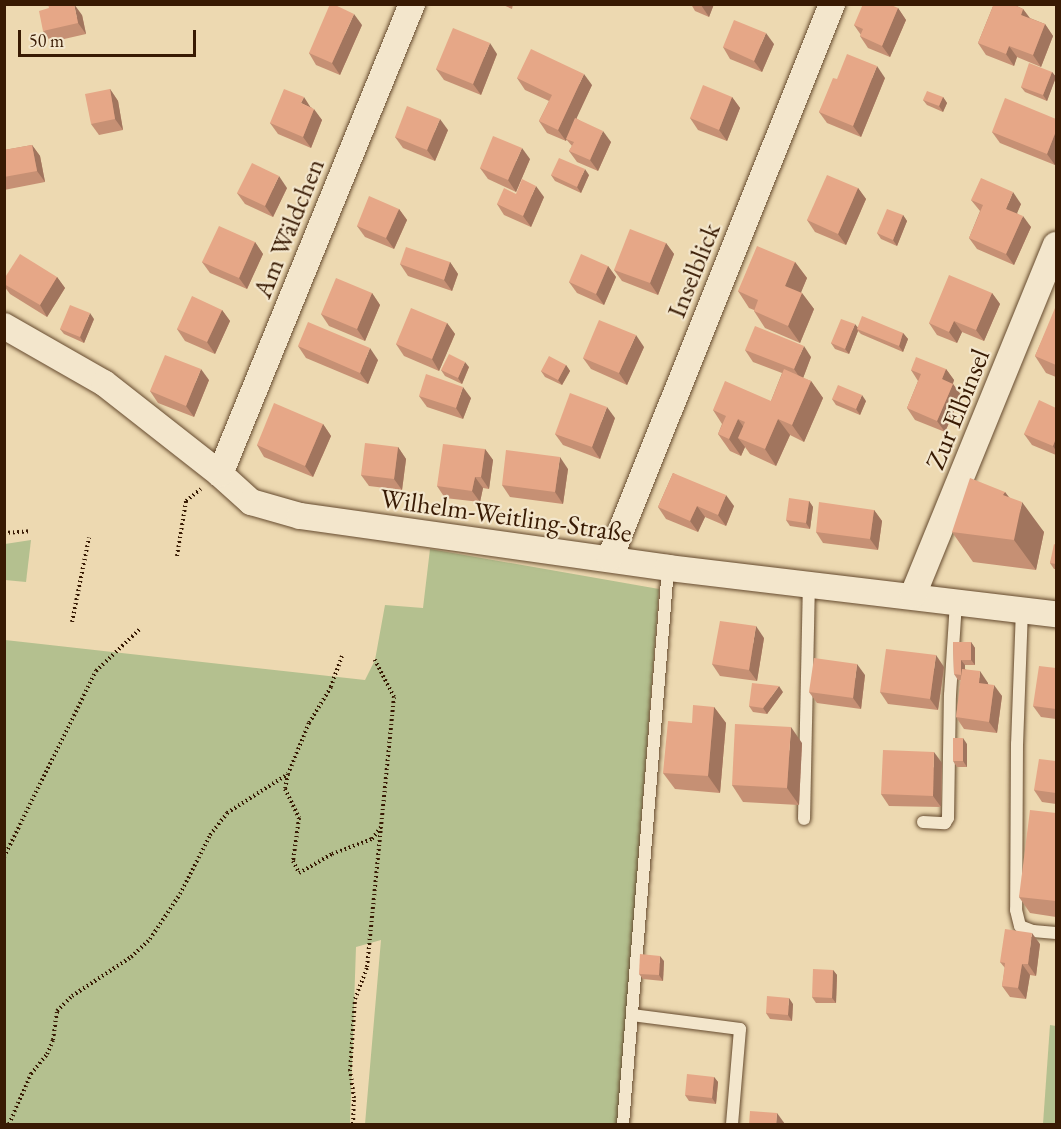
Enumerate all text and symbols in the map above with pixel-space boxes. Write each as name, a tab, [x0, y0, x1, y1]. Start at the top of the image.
scale bar	[21, 18, 200, 56]
text: 50 m	[29, 29, 64, 52]
street label: Am Wäldchen	[245, 153, 331, 303]
street label: Inselblick	[659, 218, 727, 322]
street label: Zur Elbinsel	[918, 344, 996, 474]
street label: Wilhelm-Weitling-Straße	[378, 481, 634, 549]

